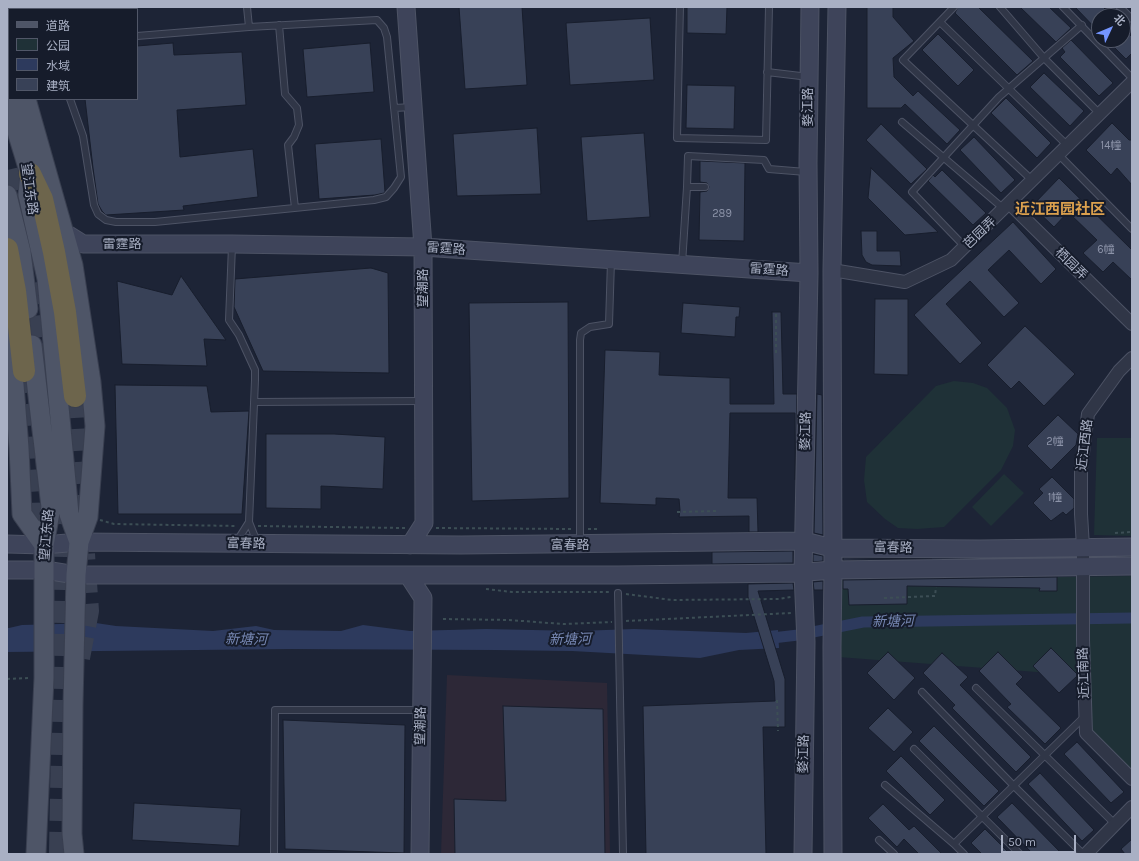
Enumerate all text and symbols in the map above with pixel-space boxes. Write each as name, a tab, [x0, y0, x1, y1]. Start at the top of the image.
legend	[8, 8, 138, 100]
north arrow	[1091, 8, 1131, 48]
text: 北	[1111, 12, 1128, 28]
text: 道路	[46, 19, 70, 33]
text: 公园	[46, 39, 70, 53]
text: 水域	[46, 59, 70, 73]
text: 建筑	[46, 79, 70, 93]
street label: 婺江路	[800, 88, 816, 126]
house number: 14幢	[1101, 139, 1121, 153]
street label: 望江东路	[18, 162, 40, 216]
district label: 近江西园社区	[1015, 201, 1105, 219]
house number: 289	[712, 207, 732, 221]
street label: 芭园弄	[961, 214, 999, 252]
street label: 雷霆路	[103, 236, 141, 252]
street label: 雷霆路	[426, 240, 466, 258]
house number: 6幢	[1097, 243, 1115, 257]
street label: 栖园弄	[1052, 245, 1090, 283]
street label: 雷霆路	[749, 261, 789, 279]
street label: 望潮路	[415, 269, 431, 307]
street label: 婺江路	[798, 411, 814, 451]
street label: 近江西路	[1074, 418, 1096, 472]
house number: 2幢	[1046, 435, 1064, 449]
house number: 1幢	[1048, 491, 1062, 505]
street label: 望江东路	[37, 508, 57, 562]
street label: 富春路	[226, 536, 266, 552]
street label: 富春路	[551, 537, 589, 553]
street label: 富春路	[873, 540, 913, 556]
water label: 新塘河	[872, 613, 914, 631]
water label: 新塘河	[225, 631, 267, 649]
water label: 新塘河	[549, 631, 591, 649]
street label: 近江南路	[1075, 647, 1093, 699]
street label: 望潮路	[413, 706, 429, 746]
street label: 婺江路	[796, 734, 812, 774]
scale bar	[1003, 827, 1078, 853]
text: 50 m	[1008, 835, 1036, 849]

